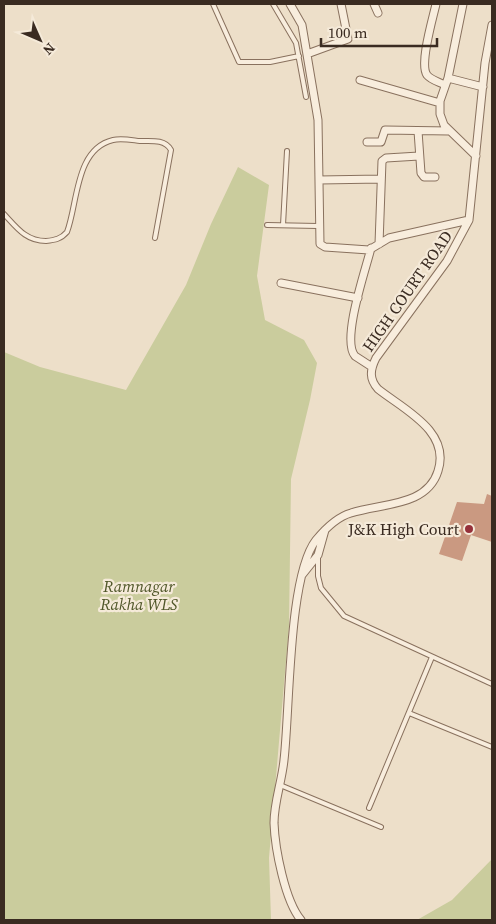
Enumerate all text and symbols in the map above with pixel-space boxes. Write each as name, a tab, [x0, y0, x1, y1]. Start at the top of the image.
north arrow	[15, 15, 65, 65]
scale bar	[321, 15, 437, 47]
text: 100 m	[328, 22, 368, 43]
text: N	[39, 39, 60, 60]
street label: HIGH COURT ROAD	[357, 226, 457, 356]
place label: J&K High Court	[347, 518, 460, 540]
marker: J&K High Court	[463, 523, 475, 535]
park label: Ramnagar Rakha WLS	[99, 575, 178, 615]

